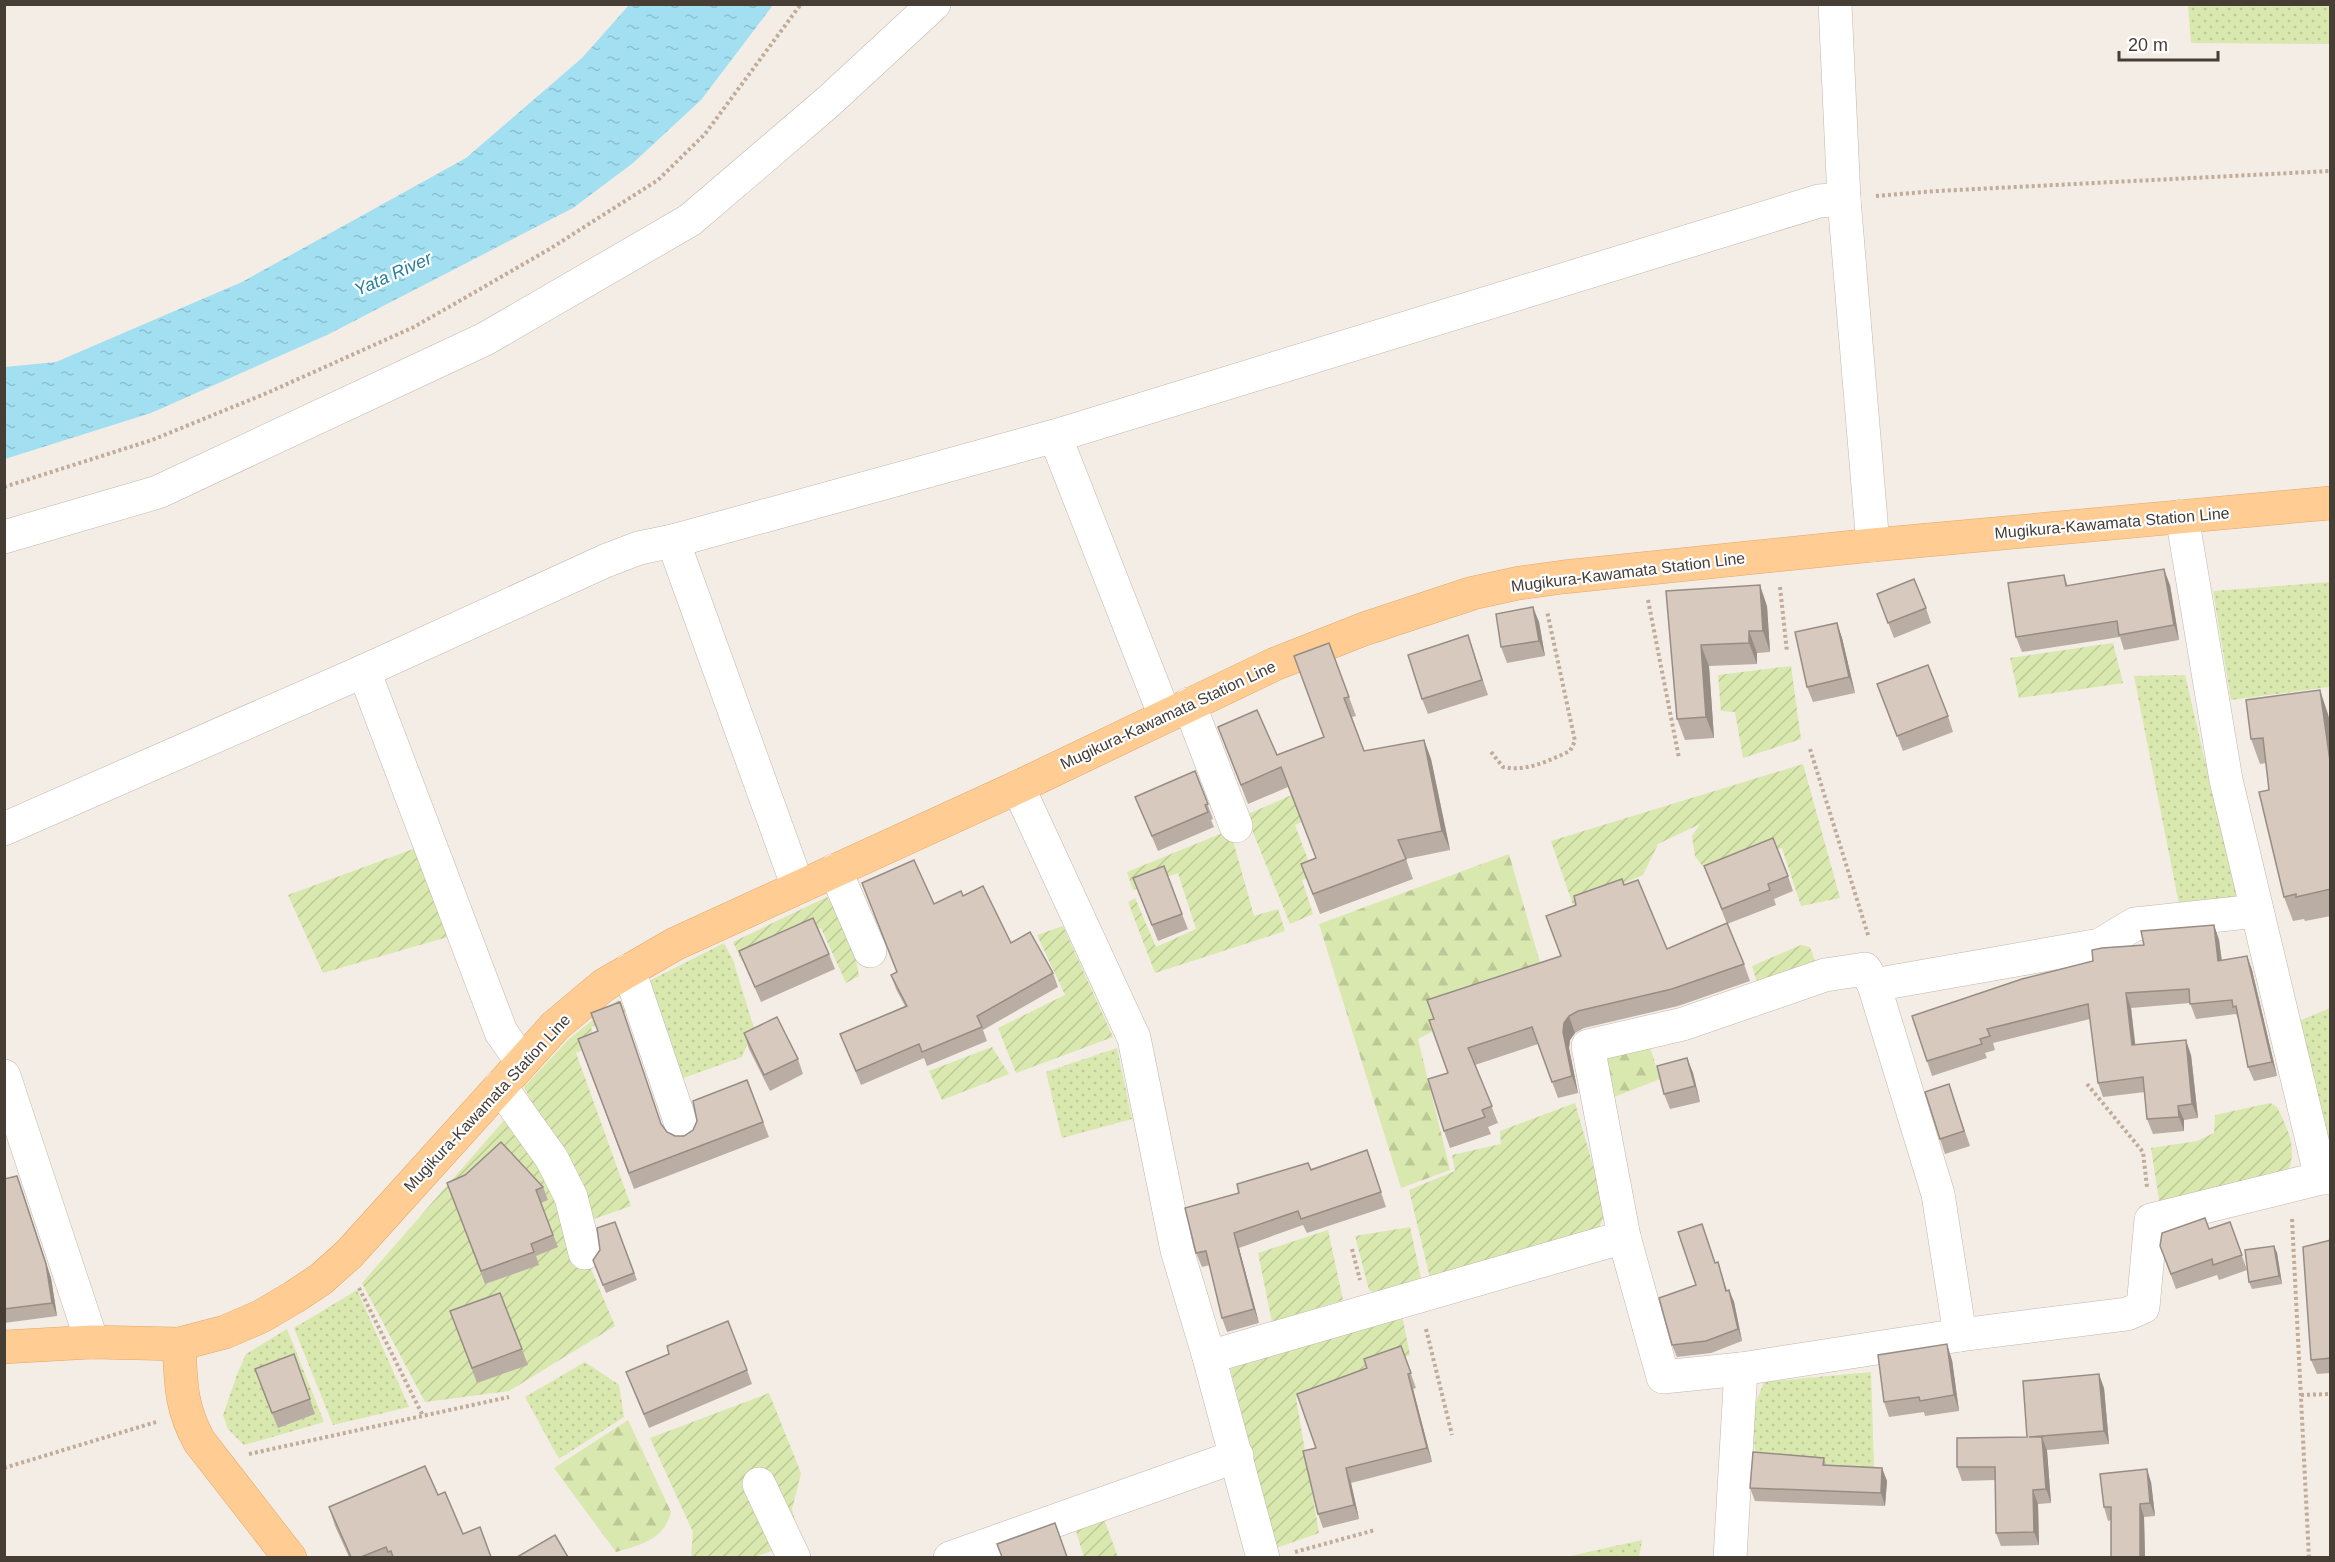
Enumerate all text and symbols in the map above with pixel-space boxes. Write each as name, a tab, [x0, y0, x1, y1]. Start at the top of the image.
scale bar	[2119, 24, 2218, 62]
text: 20 m	[2128, 35, 2168, 55]
water label: Yata River	[351, 248, 436, 300]
street label: Mugikura-Kawamata Station Line	[1994, 504, 2230, 542]
street label: Mugikura-Kawamata Station Line	[1510, 549, 1746, 595]
street label: Mugikura-Kawamata Station Line	[1058, 657, 1278, 773]
street label: Mugikura-Kawamata Station Line	[400, 1011, 574, 1195]

